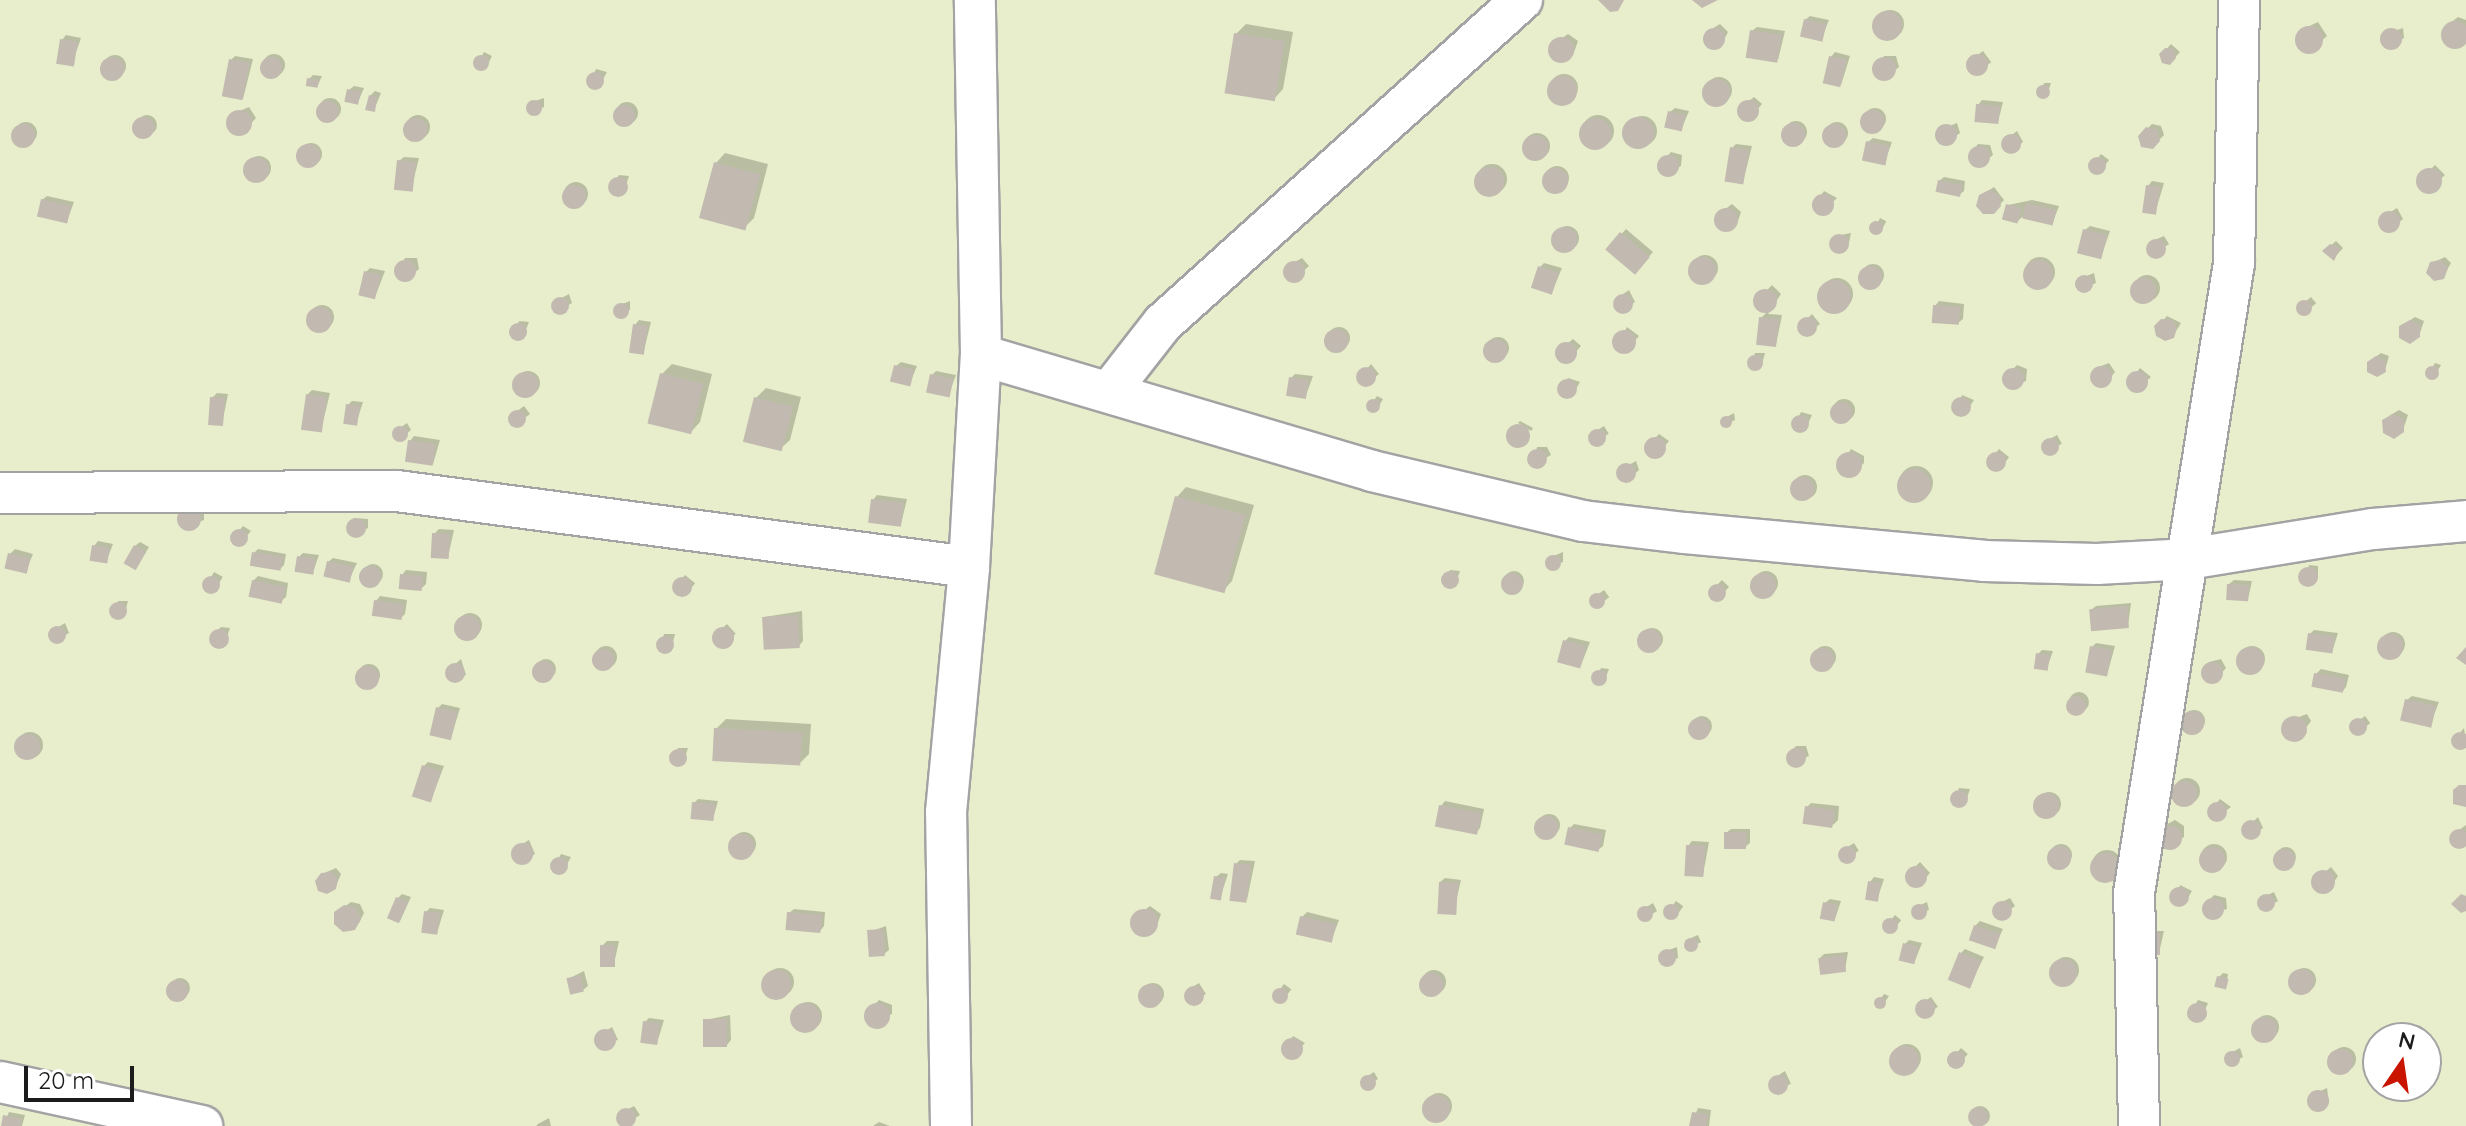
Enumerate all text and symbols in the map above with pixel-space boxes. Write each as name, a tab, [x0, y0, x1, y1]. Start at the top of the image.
north arrow	[2362, 1022, 2442, 1102]
text: N	[2396, 1025, 2418, 1056]
scale bar	[28, 1050, 138, 1100]
text: 20 m	[38, 1065, 94, 1095]

